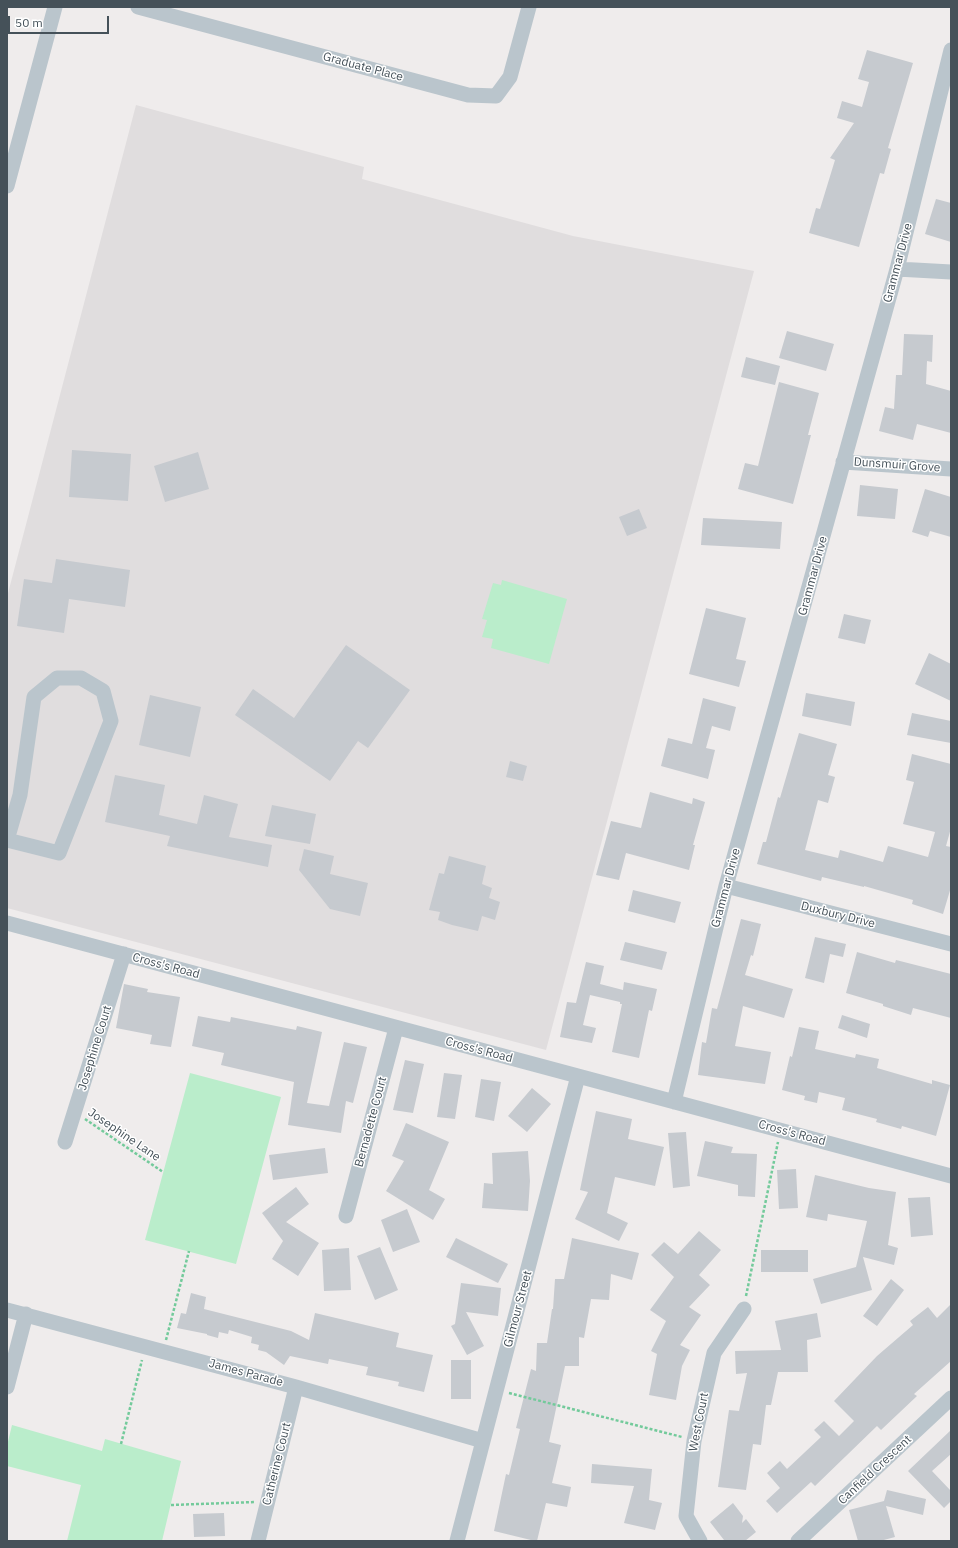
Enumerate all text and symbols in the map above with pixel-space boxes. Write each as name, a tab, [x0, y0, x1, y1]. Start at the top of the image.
scale bar	[10, 8, 111, 34]
text: 50 m	[15, 15, 43, 30]
street label: Graduate Place	[321, 49, 405, 85]
street label: Grammar Drive	[880, 222, 916, 304]
street label: Dunsmuir Grove	[853, 455, 941, 475]
street label: Grammar Drive	[795, 535, 831, 617]
street label: Grammar Drive	[708, 847, 744, 929]
street label: Duxbury Drive	[799, 899, 877, 931]
street label: Cross's Road	[131, 950, 201, 982]
street label: Josephine Court	[75, 1004, 115, 1092]
street label: Cross's Road	[444, 1034, 514, 1066]
street label: Bernadette Court	[352, 1075, 390, 1169]
street label: Josephine Lane	[85, 1106, 163, 1164]
street label: Cross's Road	[757, 1117, 827, 1149]
street label: Gilmour Street	[501, 1269, 535, 1349]
street label: James Parade	[207, 1356, 285, 1390]
street label: West Court	[686, 1391, 712, 1453]
street label: Catherine Court	[260, 1421, 294, 1507]
street label: Canfield Crescent	[835, 1432, 915, 1508]

